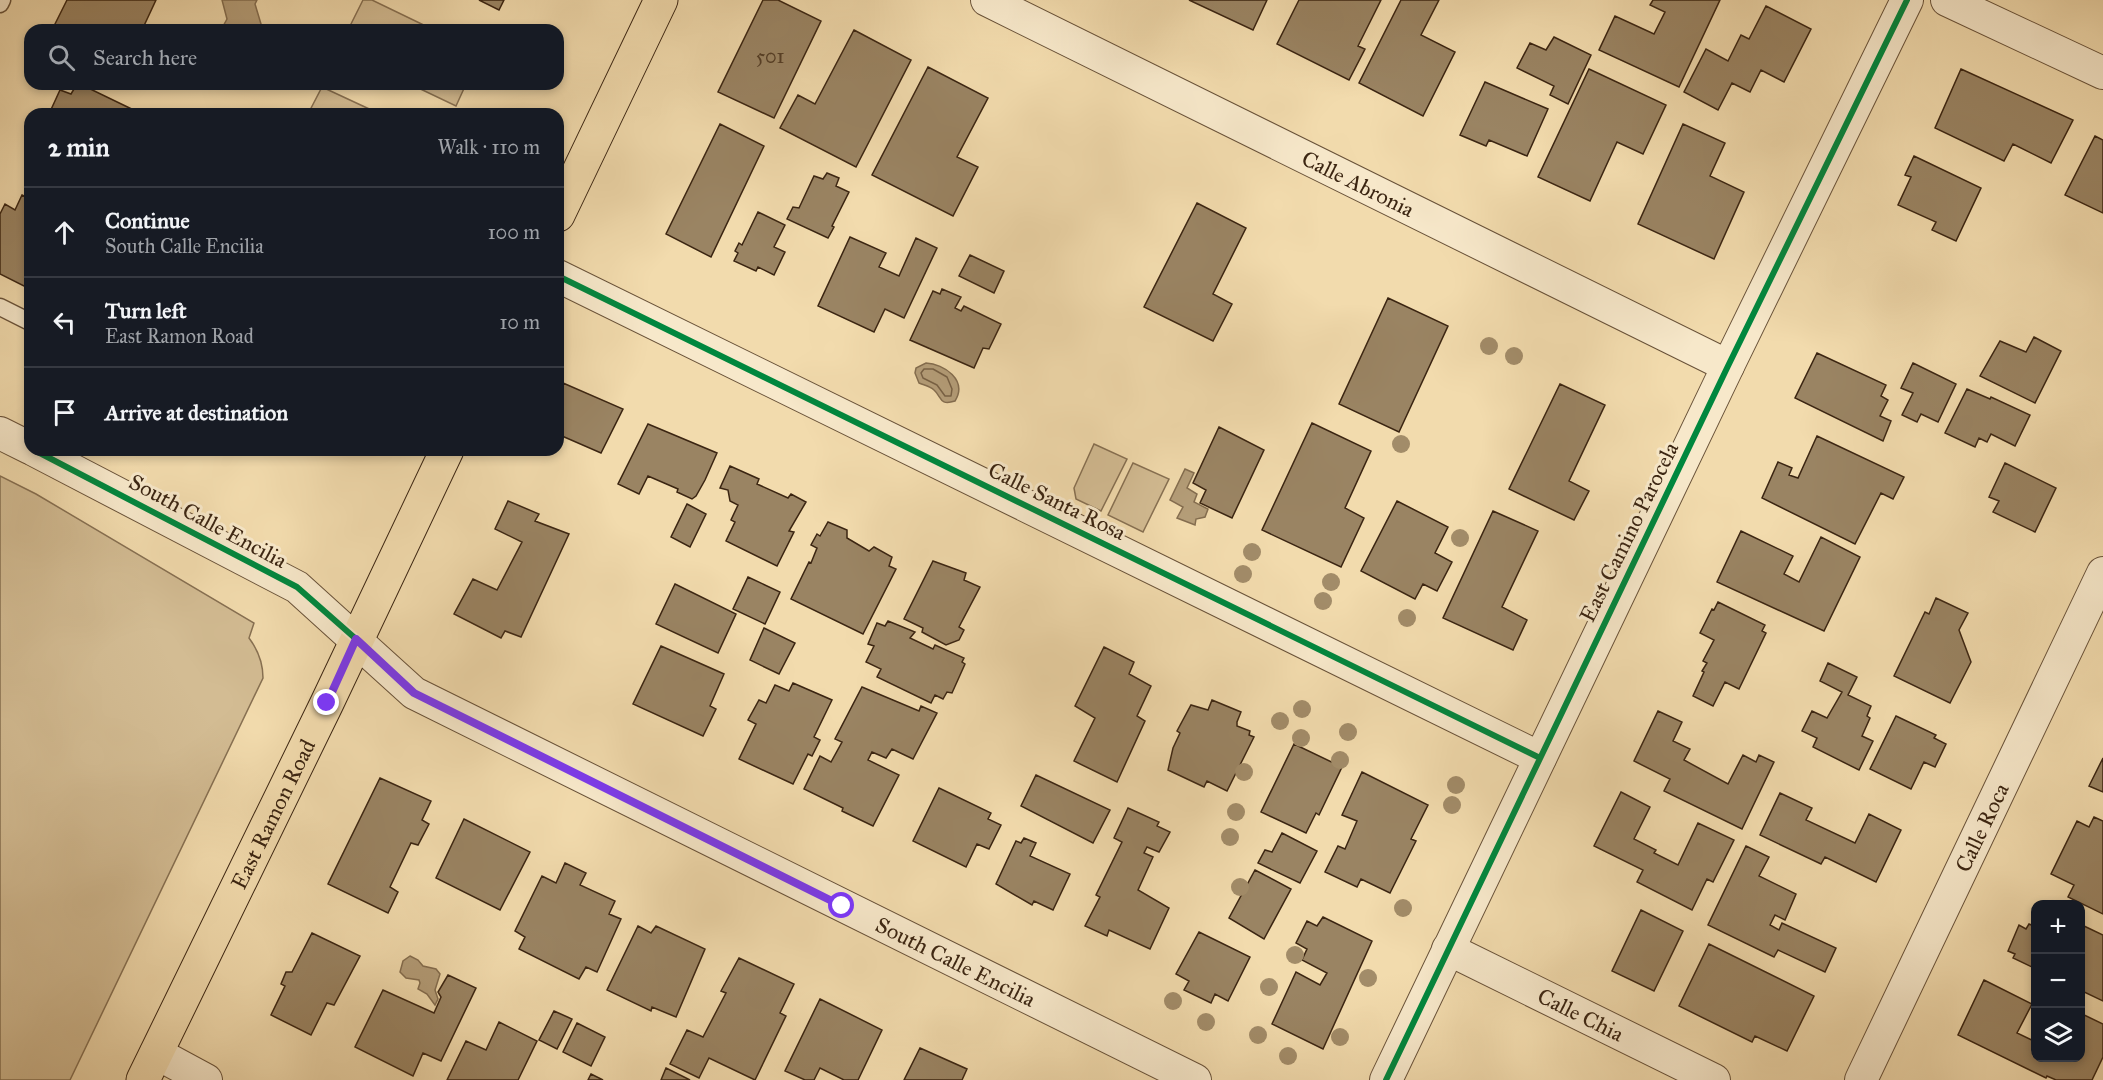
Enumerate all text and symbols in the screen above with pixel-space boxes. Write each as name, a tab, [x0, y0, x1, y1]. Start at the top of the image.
search box	[24, 24, 564, 90]
icon: search	[45, 41, 78, 74]
text: Search here	[93, 44, 197, 71]
house number: 501	[756, 44, 784, 68]
text: 2 min	[48, 131, 109, 163]
text: Walk · 110 m	[437, 135, 540, 159]
street label: Calle Abronia	[1297, 144, 1420, 223]
text: Continue	[105, 207, 190, 234]
icon: ahead	[48, 216, 81, 249]
text: 100 m	[488, 220, 540, 244]
text: South Calle Encilia	[105, 234, 264, 258]
text: Turn left	[105, 297, 187, 324]
icon: left	[48, 306, 81, 339]
text: 10 m	[499, 310, 540, 334]
text: East Ramon Road	[105, 324, 254, 348]
icon: arrive	[48, 396, 81, 429]
text: Arrive at destination	[105, 399, 288, 426]
street label: East Camino Parocela	[1574, 437, 1685, 626]
street label: Calle Santa Rosa	[984, 456, 1131, 546]
street label: South Calle Encilia	[125, 468, 292, 574]
route end	[313, 689, 339, 715]
street label: East Ramon Road	[225, 735, 321, 893]
street label: Calle Roca	[1949, 778, 2015, 876]
route start	[828, 892, 854, 918]
map controls	[2031, 900, 2085, 1062]
button: +	[2031, 900, 2085, 954]
street label: South Calle Encilia	[871, 911, 1041, 1013]
button: −	[2031, 954, 2085, 1008]
street label: Calle Chia	[1533, 982, 1629, 1047]
button: layers	[2031, 1008, 2085, 1062]

